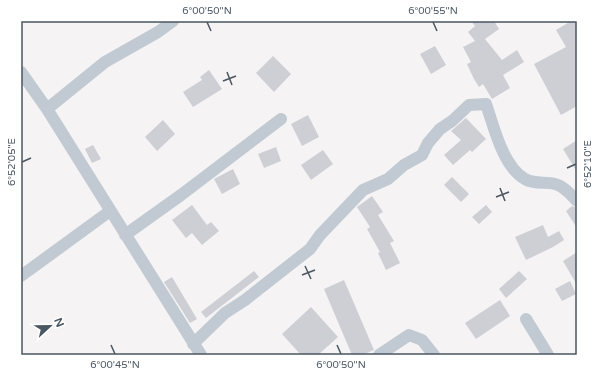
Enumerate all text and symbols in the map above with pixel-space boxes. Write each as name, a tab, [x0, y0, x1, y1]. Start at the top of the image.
text: 6°00'50"N	[182, 5, 232, 17]
text: 6°00'55"N	[408, 5, 458, 17]
text: 6°52'05"E	[6, 138, 18, 186]
text: 6°52'10"E	[582, 140, 594, 188]
north arrow	[30, 306, 70, 346]
text: N	[51, 316, 66, 329]
text: 6°00'45"N	[90, 359, 140, 371]
text: 6°00'50"N	[316, 359, 366, 371]

